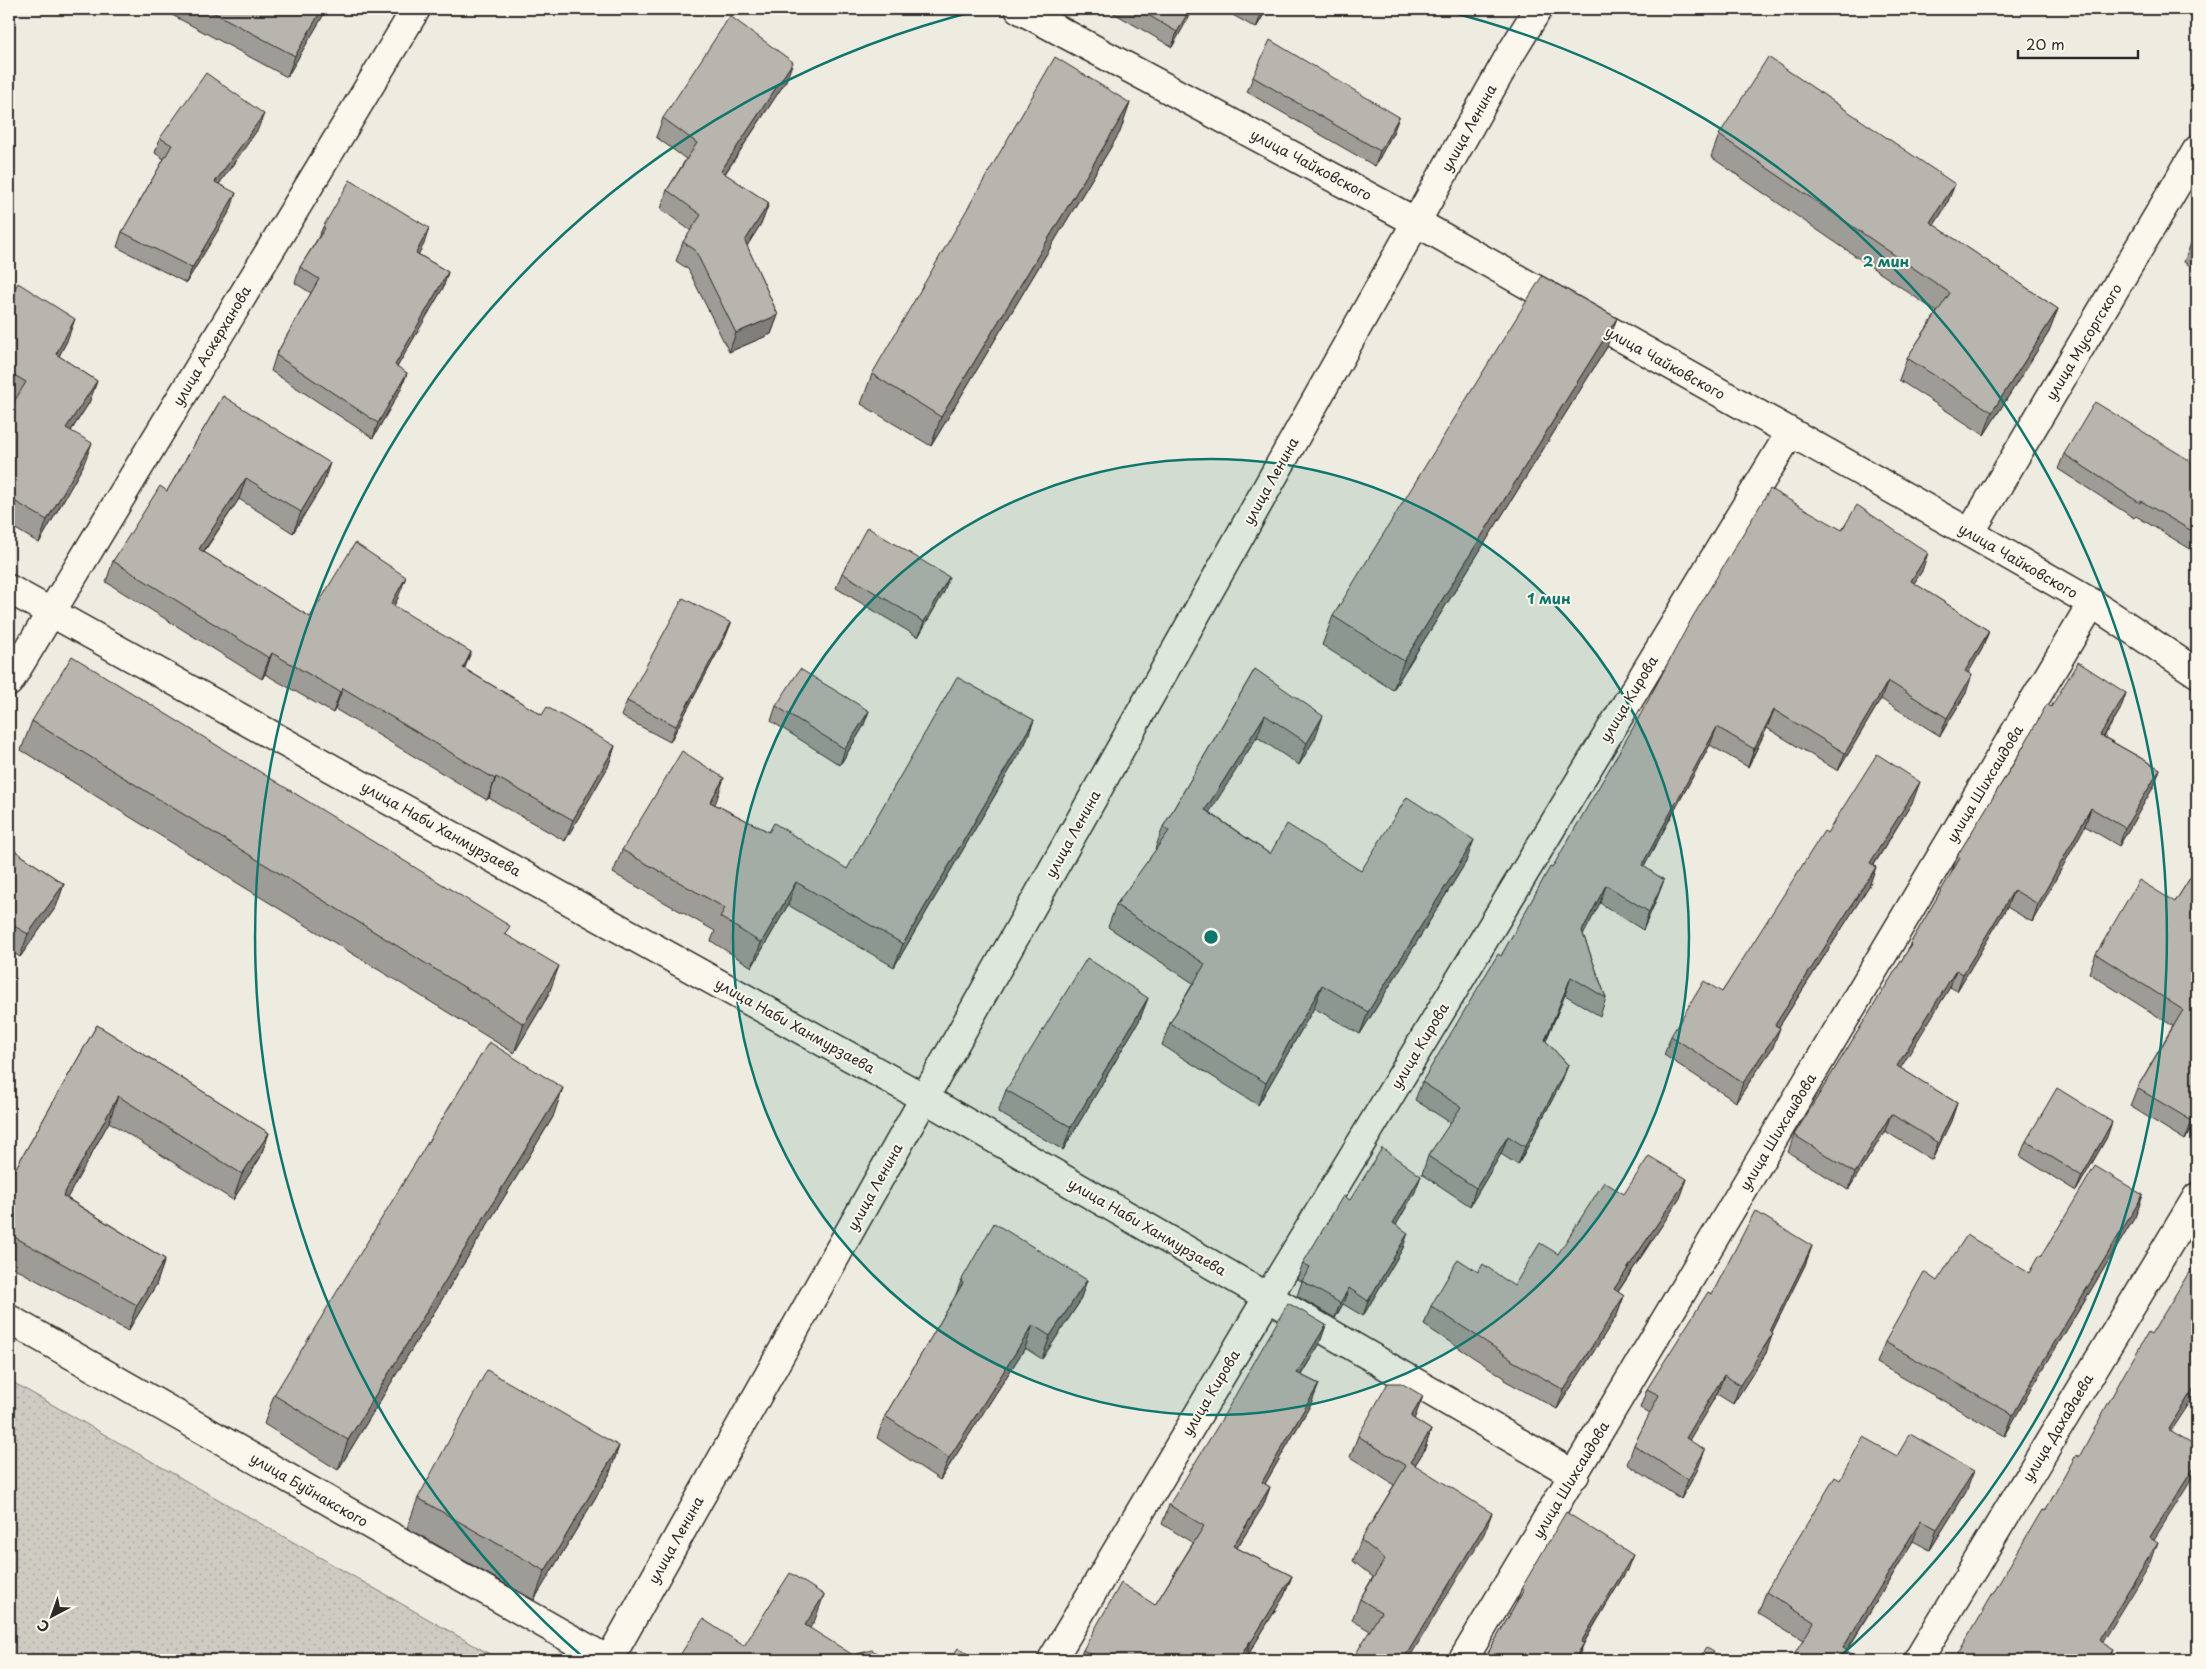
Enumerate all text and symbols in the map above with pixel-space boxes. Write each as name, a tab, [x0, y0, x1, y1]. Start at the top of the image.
scale bar	[2018, 28, 2138, 60]
text: 20 m	[2026, 32, 2065, 55]
street label: улица Ленина	[1436, 80, 1501, 175]
street label: улица Чайковского	[1247, 124, 1376, 206]
text: 2 мин	[1863, 249, 1910, 272]
street label: улица Мусоргского	[2040, 279, 2127, 404]
street label: улица Аскерханова	[167, 281, 256, 410]
street label: улица Чайковского	[1601, 321, 1729, 404]
street label: улица Ленина	[1238, 433, 1303, 528]
street label: улица Чайковского	[1955, 518, 2082, 603]
text: 1 мин	[1527, 586, 1571, 609]
street label: улица Кирова	[1594, 651, 1663, 746]
street label: улица Шихсаидова	[1941, 721, 2028, 846]
street label: улица Наби Ханмурзаева	[358, 776, 525, 881]
street label: улица Ленина	[1040, 786, 1105, 881]
centre of rings	[1202, 928, 1220, 946]
street label: улица Наби Ханмурзаева	[712, 973, 879, 1078]
street label: улица Кирова	[1385, 998, 1454, 1093]
street label: улица Шихсаидова	[1734, 1069, 1821, 1194]
street label: улица Ленина	[842, 1139, 907, 1234]
street label: улица Наби Ханмурзаева	[1064, 1173, 1231, 1281]
street label: улица Кирова	[1176, 1345, 1245, 1440]
street label: улица Дахадаева	[2017, 1370, 2098, 1486]
street label: улица Шихсаидова	[1527, 1417, 1614, 1542]
street label: улица Буйнакского	[246, 1447, 372, 1532]
street label: улица Ленина	[643, 1492, 708, 1587]
north arrow	[28, 1592, 78, 1642]
text: С	[32, 1615, 54, 1638]

